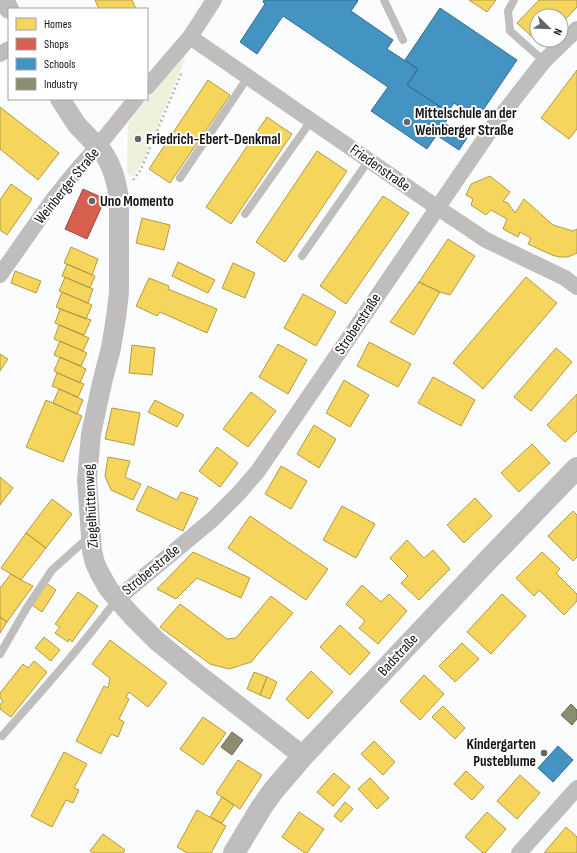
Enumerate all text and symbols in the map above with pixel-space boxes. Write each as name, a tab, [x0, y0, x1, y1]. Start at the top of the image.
legend	[8, 8, 148, 100]
north arrow	[529, 8, 569, 48]
text: Homes	[44, 17, 72, 32]
text: N	[551, 26, 565, 37]
text: Shops	[44, 37, 69, 52]
text: Schools	[44, 57, 76, 72]
text: Industry	[44, 77, 78, 92]
place label: Mittelschule an der Weinberger Straße	[415, 104, 517, 140]
marker: Mittelschule an der Weinberger Straße	[402, 117, 412, 127]
place label: Friedrich-Ebert-Denkmal	[146, 130, 280, 149]
marker: Friedrich-Ebert-Denkmal	[133, 134, 143, 144]
street label: Friedenstraße	[346, 140, 414, 196]
street label: Weinberger Straße	[30, 144, 104, 228]
place label: Uno Momento	[100, 192, 174, 211]
marker: Uno Momento	[87, 196, 97, 206]
street label: Stroberstraße	[331, 290, 385, 358]
street label: Ziegelhüttenweg	[79, 463, 103, 549]
street label: Stroberstraße	[118, 540, 184, 600]
street label: Badstraße	[374, 630, 422, 680]
place label: Kindergarten Pusteblume	[467, 735, 536, 771]
marker: Kindergarten Pusteblume	[539, 748, 549, 758]

